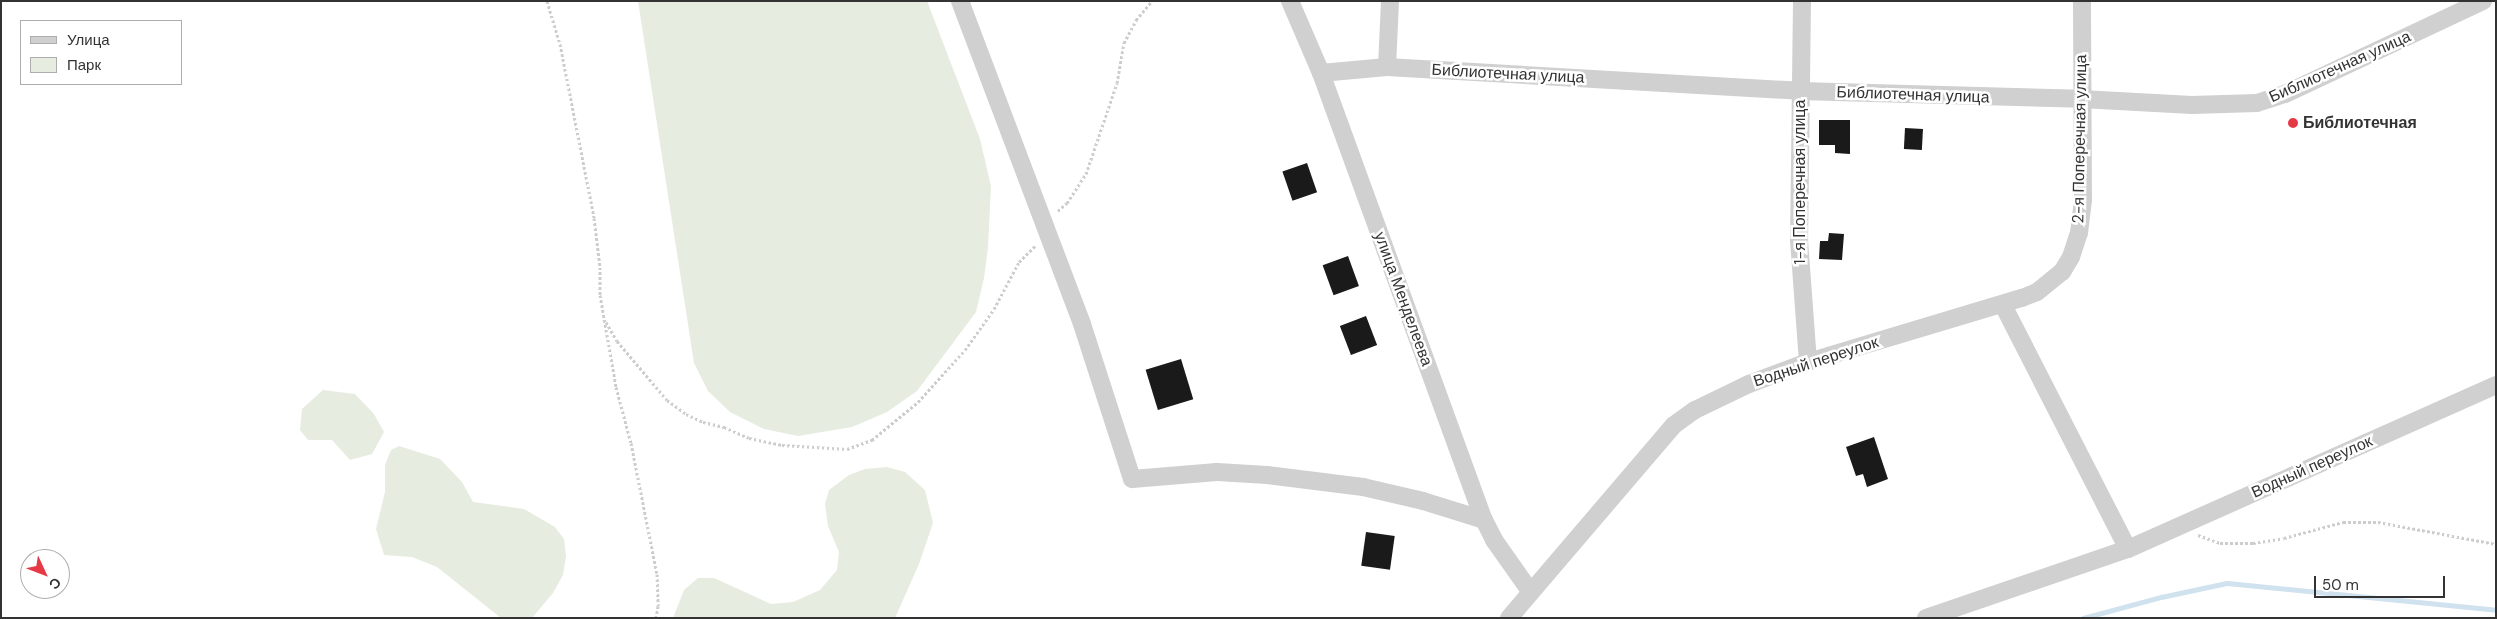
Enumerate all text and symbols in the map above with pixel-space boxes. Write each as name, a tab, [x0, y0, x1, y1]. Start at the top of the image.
legend	[20, 20, 182, 85]
street label: Библиотечная улица	[2266, 27, 2414, 107]
text: Улица	[67, 30, 110, 50]
street label: 2-я Поперечная улица	[2069, 54, 2091, 224]
text: Парк	[67, 55, 101, 75]
street label: Библиотечная улица	[1431, 60, 1585, 88]
street label: Библиотечная улица	[1836, 83, 1990, 107]
street label: 1-я Поперечная улица	[1790, 100, 1810, 264]
place label: Библиотечная	[2303, 113, 2417, 133]
marker: Библиотечная	[2287, 117, 2299, 129]
street label: улица Менделеева	[1370, 229, 1436, 369]
street label: Водный переулок	[1751, 333, 1881, 391]
street label: Водный переулок	[2249, 432, 2375, 502]
north arrow	[20, 549, 70, 599]
scale bar	[2317, 566, 2448, 598]
text: С	[45, 574, 65, 593]
text: 50 m	[2322, 575, 2359, 595]

